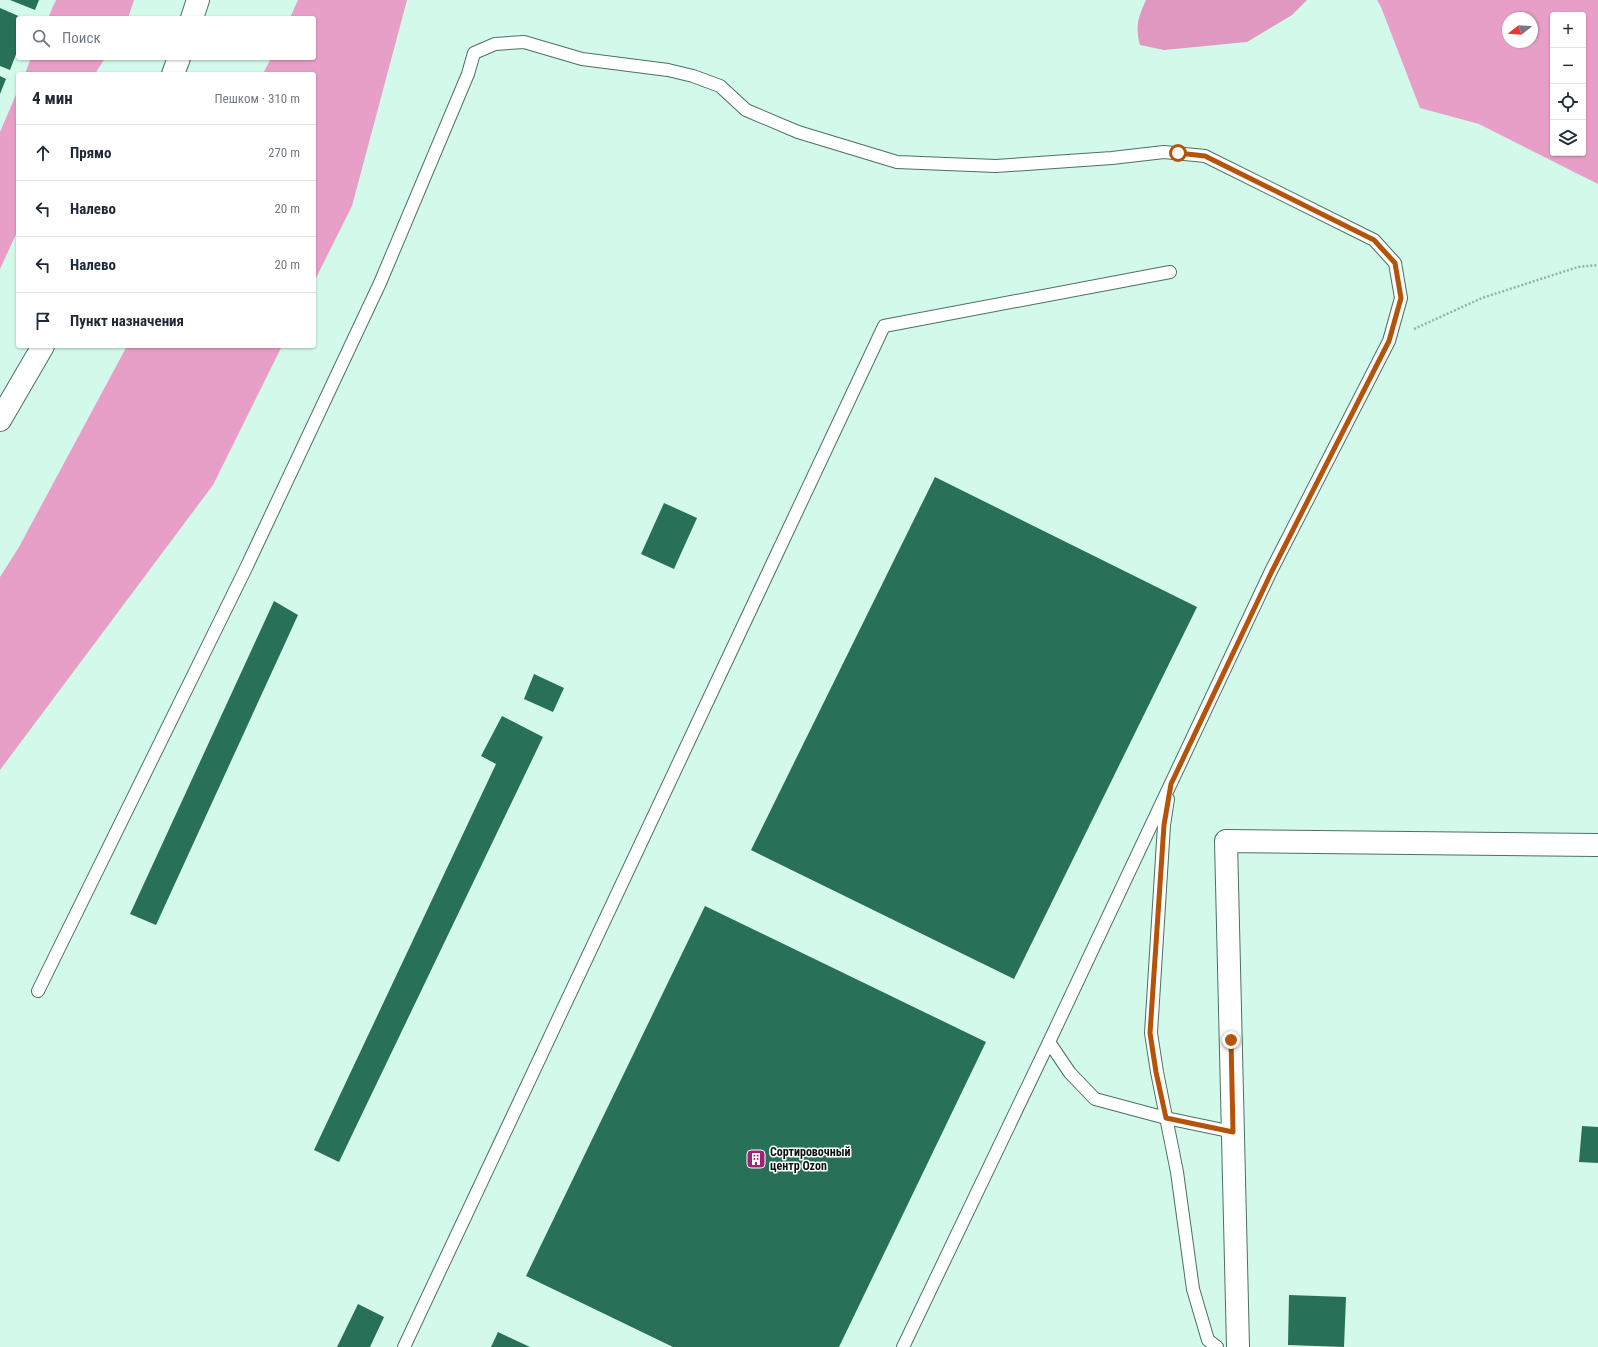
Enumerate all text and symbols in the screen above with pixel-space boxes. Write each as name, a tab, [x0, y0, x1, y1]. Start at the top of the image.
north arrow	[1502, 12, 1538, 48]
map controls	[1550, 12, 1586, 156]
button: +	[1550, 12, 1586, 48]
search box	[16, 16, 316, 60]
icon: search	[30, 27, 52, 49]
text: Поиск	[62, 29, 101, 47]
button: −	[1550, 48, 1586, 84]
button: locate	[1550, 84, 1586, 120]
text: 4 мин	[32, 88, 73, 108]
text: Пешком · 310 m	[214, 91, 300, 106]
button: layers	[1550, 120, 1586, 156]
icon: ahead	[32, 142, 54, 164]
text: Прямо	[70, 144, 111, 162]
route start	[1169, 144, 1187, 162]
text: 270 m	[268, 145, 300, 160]
icon: left	[32, 198, 54, 220]
text: Налево	[70, 200, 116, 218]
text: 20 m	[274, 201, 300, 216]
icon: left	[32, 254, 54, 276]
text: Налево	[70, 256, 116, 274]
text: 20 m	[274, 257, 300, 272]
icon: arrive	[32, 310, 54, 332]
text: Пункт назначения	[70, 312, 184, 330]
route end	[1222, 1031, 1240, 1049]
place label: Сортировочный центр Ozon	[770, 1145, 850, 1173]
building icon: Сортировочный центр Ozon	[745, 1148, 767, 1170]

